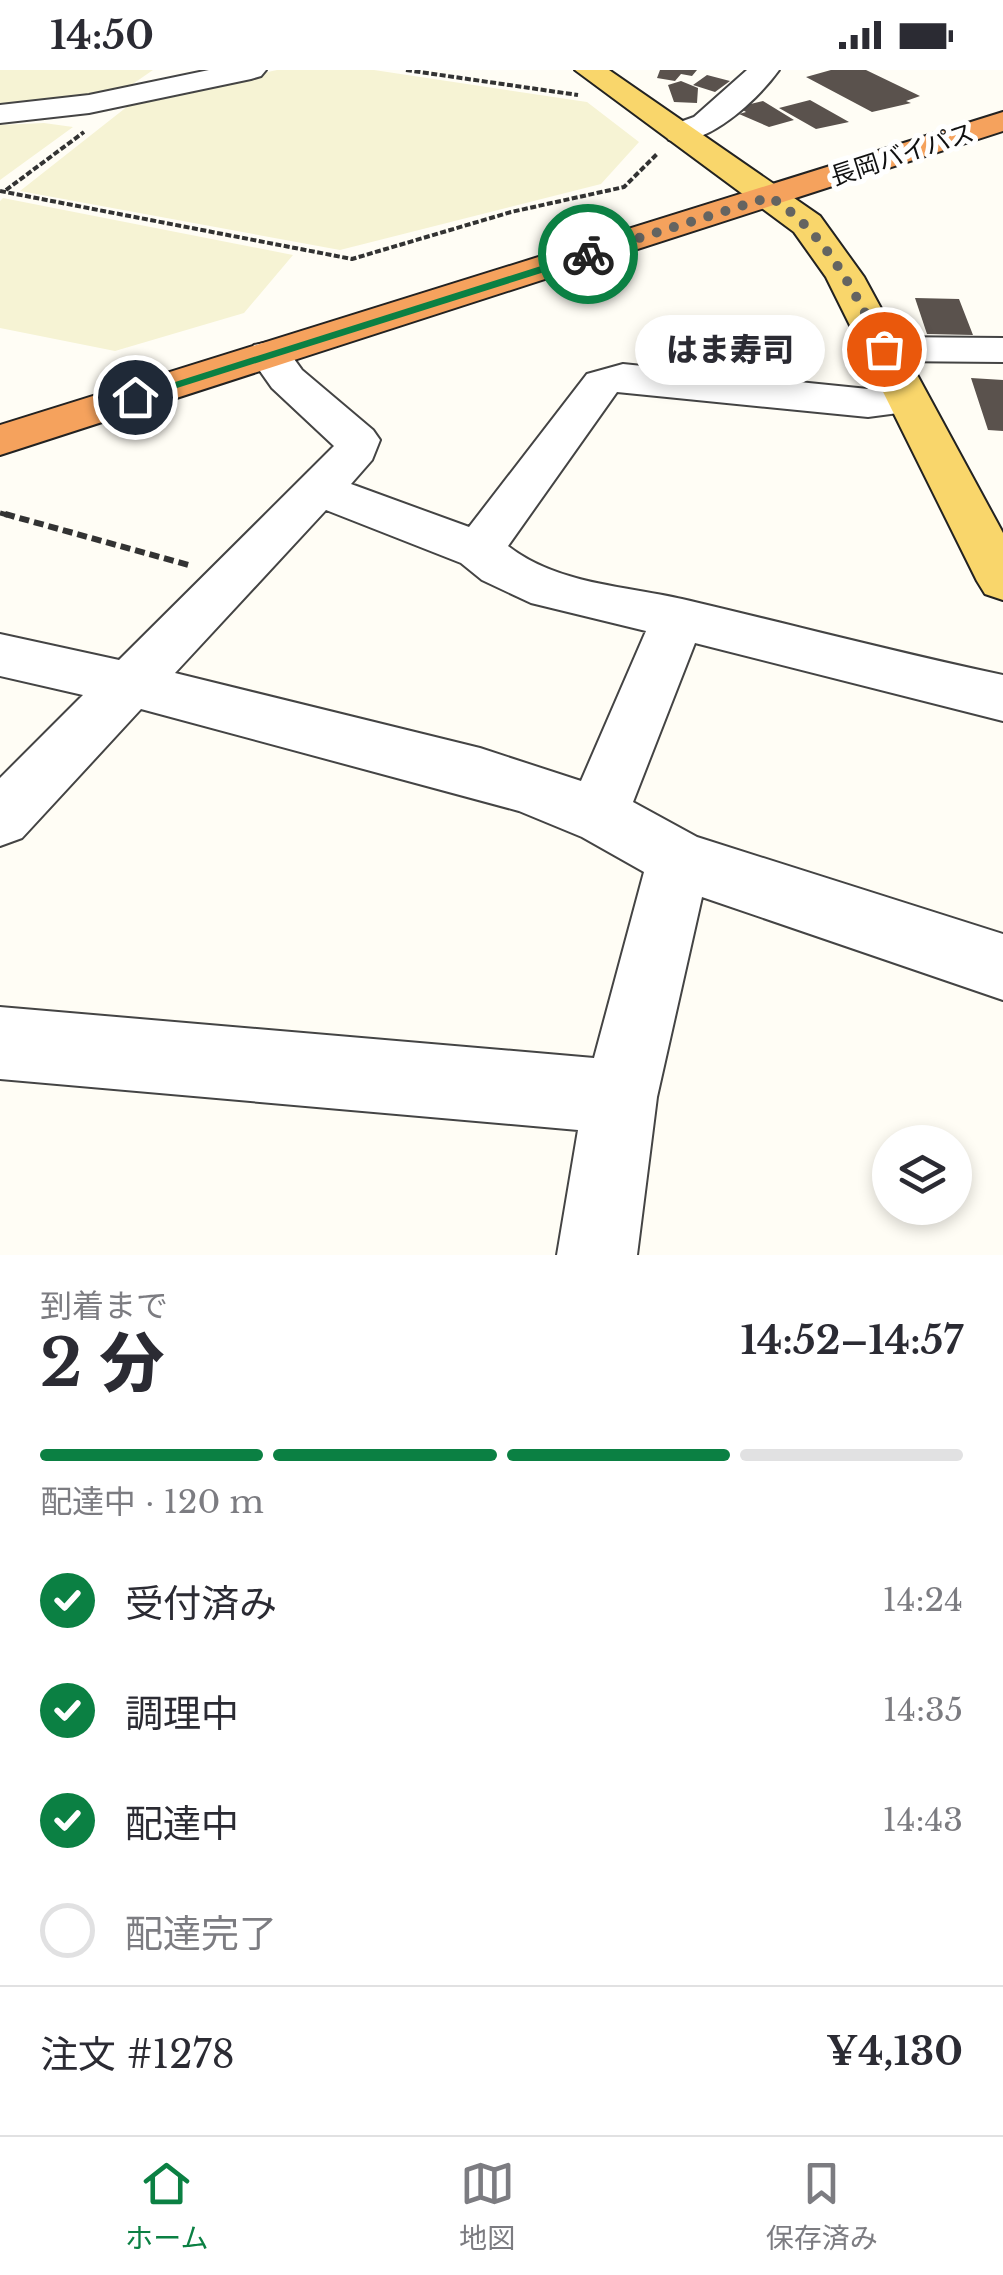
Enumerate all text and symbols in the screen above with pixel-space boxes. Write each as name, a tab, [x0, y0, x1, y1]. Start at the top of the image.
text: 14:50	[50, 12, 154, 59]
street label: 長岡バイパス	[826, 117, 978, 192]
courier	[538, 204, 638, 304]
icon: bike	[561, 227, 616, 282]
pin	[842, 307, 927, 392]
callout: はま寿司	[634, 314, 824, 384]
icon: bag	[857, 322, 912, 377]
text: はま寿司	[666, 330, 794, 370]
pin	[93, 355, 178, 440]
icon: home	[108, 370, 163, 425]
map controls	[872, 1125, 972, 1225]
button: layers	[872, 1125, 972, 1225]
text: 到着まで	[40, 1286, 168, 1326]
text: 14:52–14:57	[741, 1317, 963, 1364]
text: 2 分	[40, 1323, 165, 1404]
text: 配達中 · 120 m	[40, 1482, 264, 1522]
icon: check	[40, 1573, 95, 1628]
text: 受付済み	[125, 1580, 277, 1627]
text: 14:24	[882, 1580, 963, 1620]
icon: check	[40, 1683, 95, 1738]
text: 調理中	[125, 1690, 239, 1737]
text: 14:35	[883, 1690, 963, 1730]
icon: check	[40, 1793, 95, 1848]
text: 配達中	[125, 1800, 239, 1847]
text: 14:43	[882, 1800, 963, 1840]
text: 配達完了	[125, 1910, 277, 1957]
text: ¥4,130	[826, 2028, 963, 2075]
text: 注文 #1278	[40, 2031, 235, 2078]
tab: ホーム	[125, 2156, 208, 2256]
tab: 地図	[459, 2156, 515, 2256]
tab: 保存済み	[766, 2156, 878, 2256]

